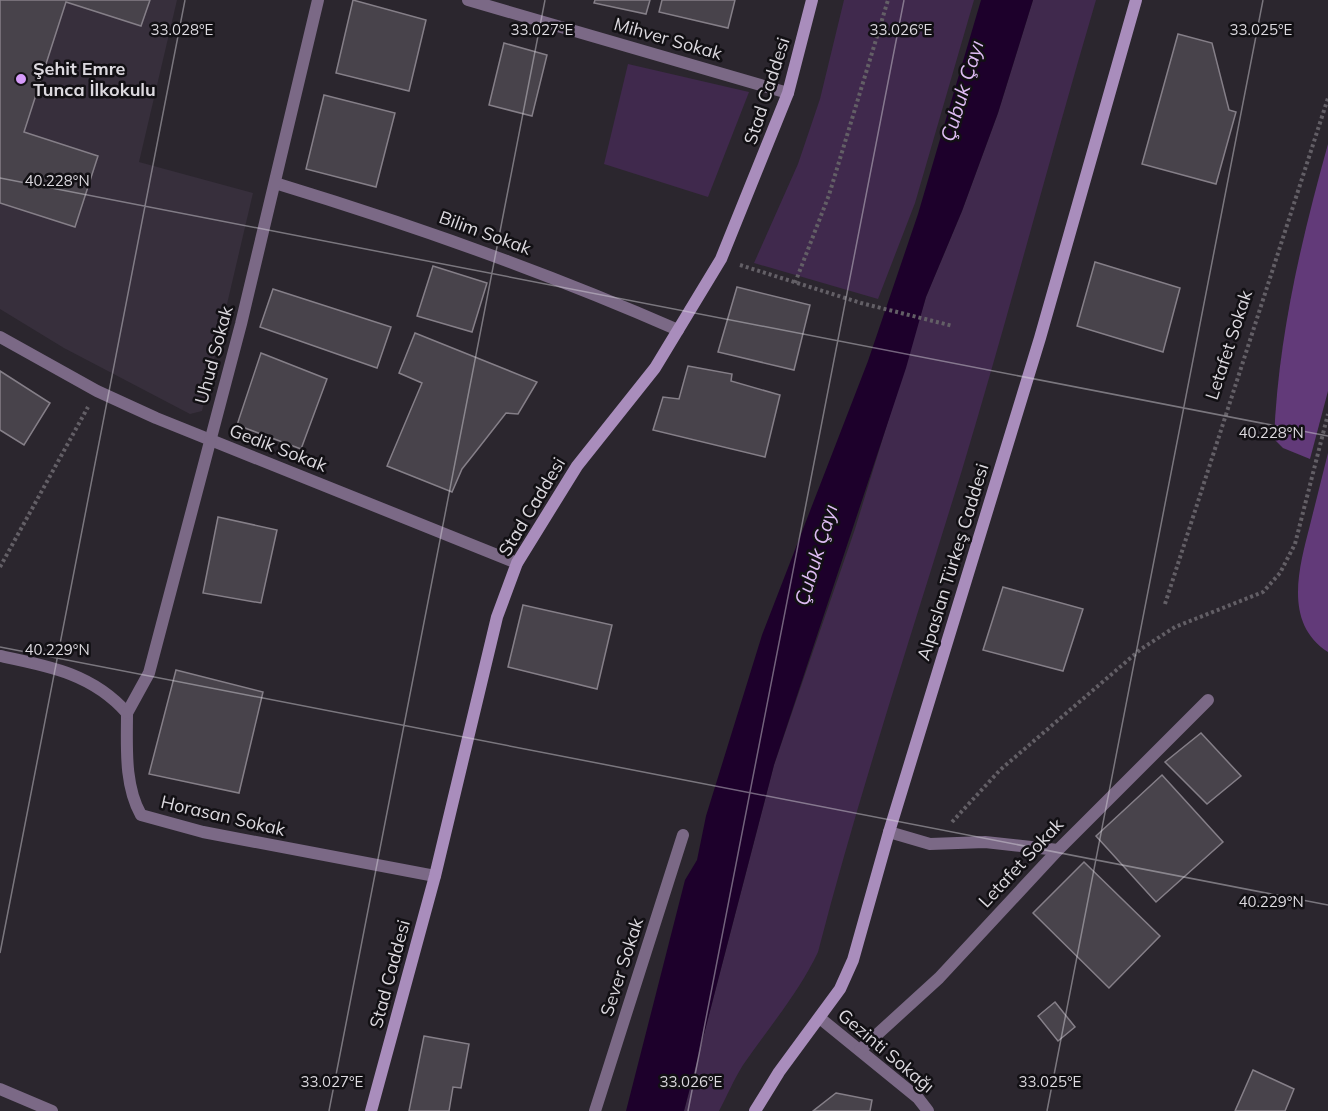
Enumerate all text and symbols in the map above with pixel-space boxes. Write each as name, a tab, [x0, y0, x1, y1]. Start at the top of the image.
street label: Mihver Sokak	[611, 12, 726, 65]
text: 33.028°E	[151, 20, 214, 39]
text: 33.027°E	[511, 20, 574, 39]
text: 33.026°E	[870, 20, 933, 39]
text: 33.025°E	[1230, 20, 1293, 39]
street label: Stad Caddesi	[738, 34, 795, 147]
water label: Çubuk Çayı	[934, 37, 989, 145]
place label: Şehit Emre Tunca İlkokulu	[33, 57, 156, 101]
marker: Şehit Emre Tunca İlkokulu	[14, 72, 28, 86]
text: 40.228°N	[24, 171, 90, 190]
street label: Bilim Sokak	[436, 205, 535, 260]
street label: Letafet Sokak	[1200, 286, 1257, 403]
street label: Uhud Sokak	[189, 303, 238, 406]
street label: Gedik Sokak	[226, 418, 331, 477]
text: 40.228°N	[1238, 423, 1304, 442]
street label: Stad Caddesi	[493, 453, 570, 560]
street label: Alpaslan Türkeş Caddesi	[912, 461, 993, 663]
water label: Çubuk Çayı	[788, 501, 843, 609]
text: 40.229°N	[24, 640, 90, 659]
street label: Horasan Sokak	[159, 790, 288, 841]
street label: Letafet Sokak	[973, 813, 1068, 912]
text: 40.229°N	[1238, 892, 1304, 911]
street label: Sever Sokak	[595, 914, 648, 1019]
street label: Stad Caddesi	[364, 917, 415, 1031]
street label: Gezinti Sokağı	[833, 1004, 939, 1098]
text: 33.027°E	[301, 1072, 364, 1091]
text: 33.026°E	[660, 1072, 723, 1091]
text: 33.025°E	[1019, 1072, 1082, 1091]

